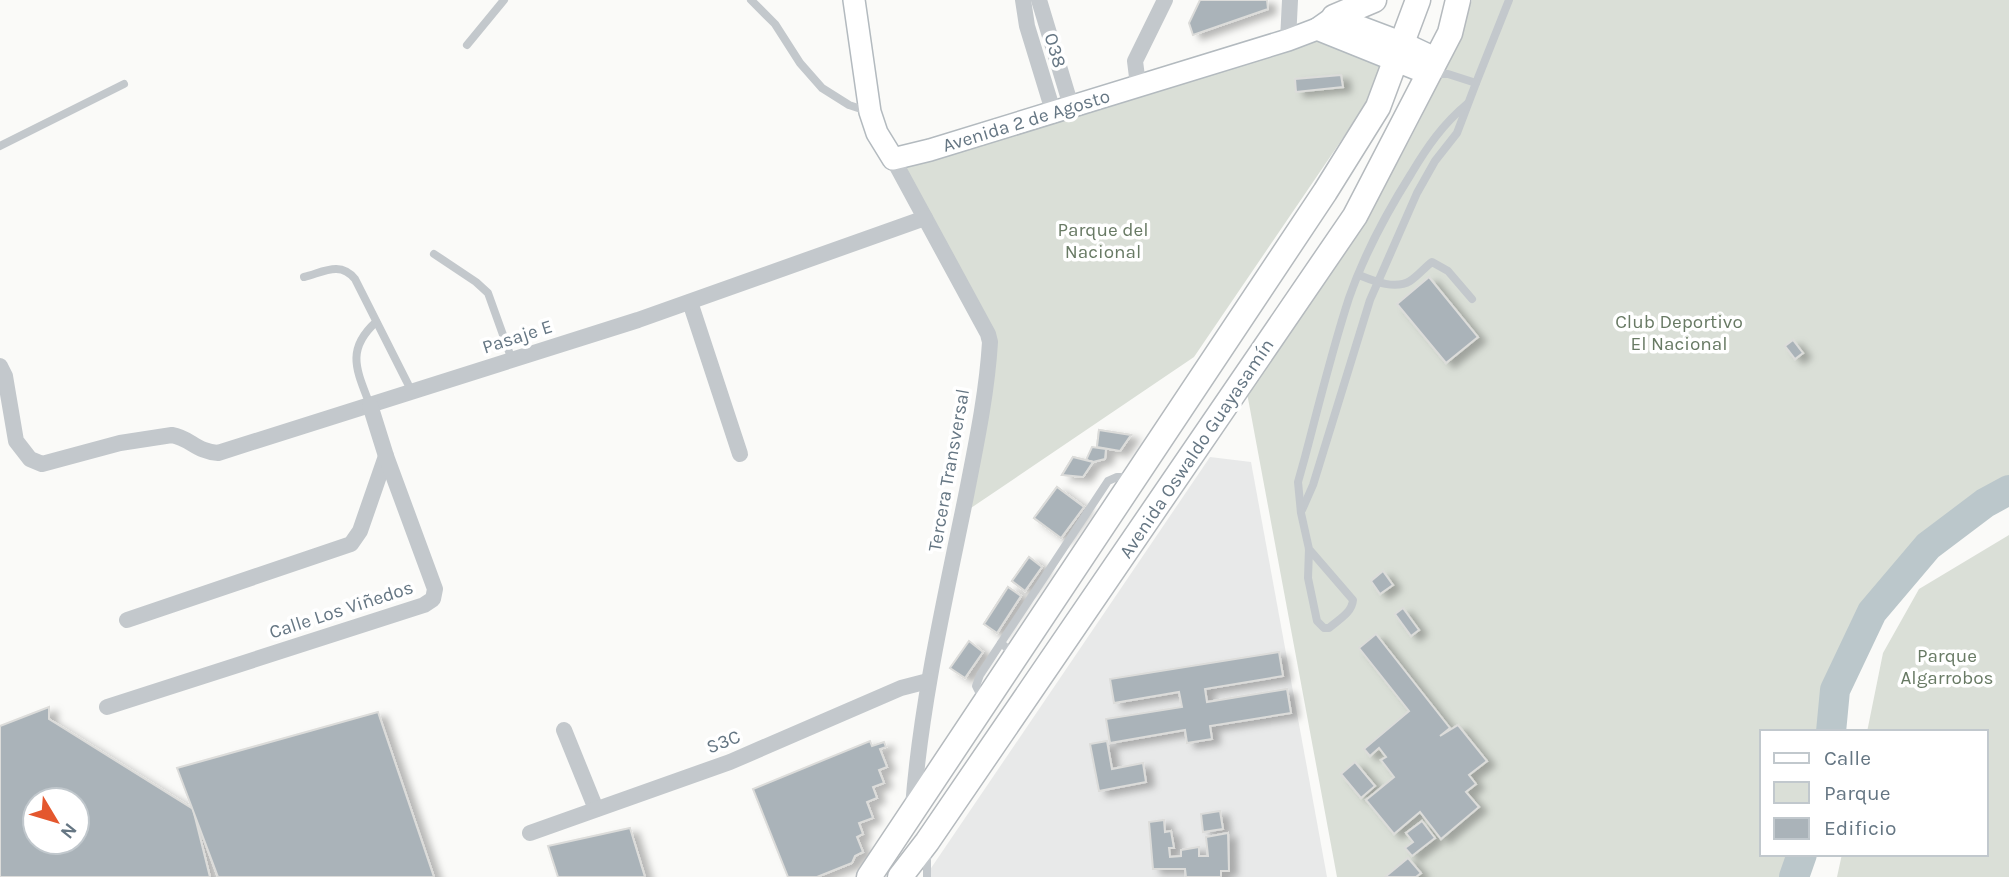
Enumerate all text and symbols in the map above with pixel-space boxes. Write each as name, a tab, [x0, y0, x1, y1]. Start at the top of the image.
street label: O38	[1039, 30, 1071, 70]
street label: Avenida 2 de Agosto	[940, 85, 1113, 157]
park label: Parque del Nacional	[1057, 219, 1149, 263]
park label: Club Deportivo El Nacional	[1615, 311, 1743, 355]
street label: Pasaje E	[480, 315, 555, 359]
street label: Avenida Oswaldo Guayasamín	[1115, 335, 1279, 562]
street label: Tercera Transversal	[924, 387, 974, 553]
street label: Calle Los Viñedos	[267, 576, 416, 644]
park label: Parque Algarrobos	[1900, 645, 1994, 689]
street label: S3C	[703, 726, 743, 758]
legend	[1760, 730, 1988, 856]
text: Calle	[1824, 746, 1871, 770]
text: Parque	[1824, 781, 1891, 805]
north arrow	[21, 786, 91, 856]
text: Edificio	[1824, 816, 1897, 840]
text: N	[56, 819, 81, 843]

